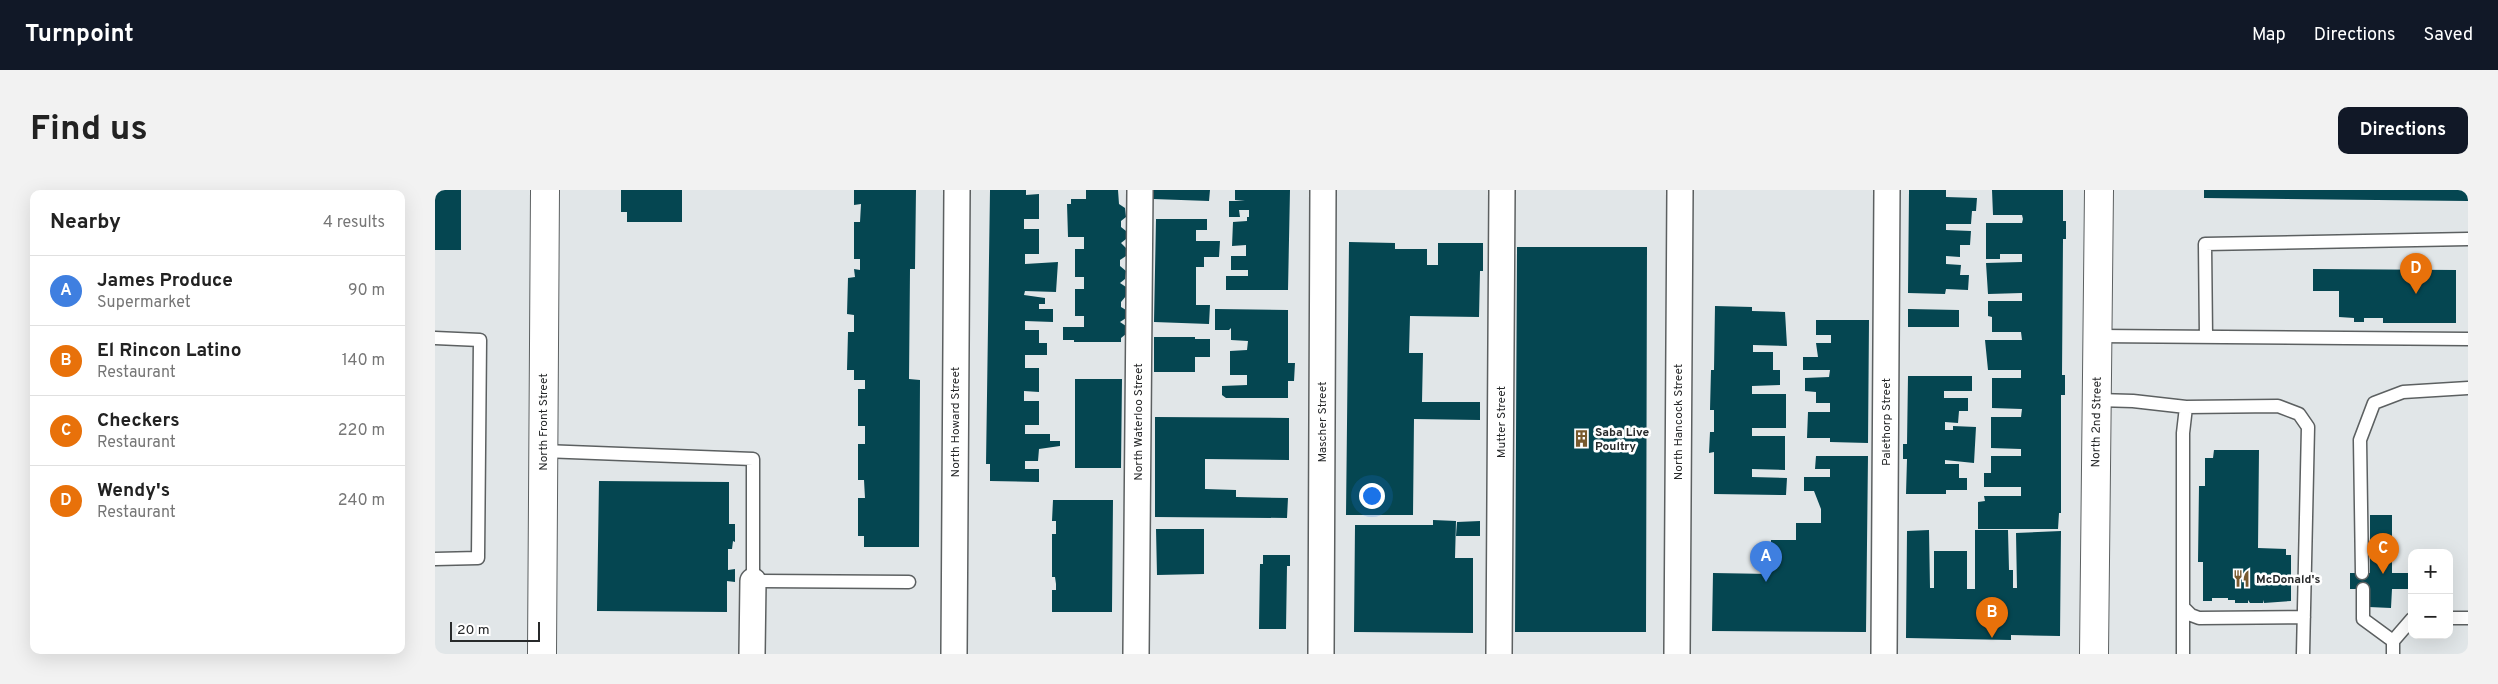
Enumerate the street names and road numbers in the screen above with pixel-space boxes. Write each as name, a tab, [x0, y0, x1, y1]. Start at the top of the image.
street label: North Waterloo Street	[1131, 363, 1147, 481]
street label: North Hancock Street	[1671, 364, 1687, 480]
street label: North Howard Street	[948, 367, 964, 477]
street label: North Front Street	[536, 373, 552, 471]
street label: North 2nd Street	[2088, 377, 2106, 468]
street label: Palethorp Street	[1879, 378, 1895, 466]
street label: Mascher Street	[1315, 381, 1331, 463]
street label: Mutter Street	[1494, 386, 1510, 458]

